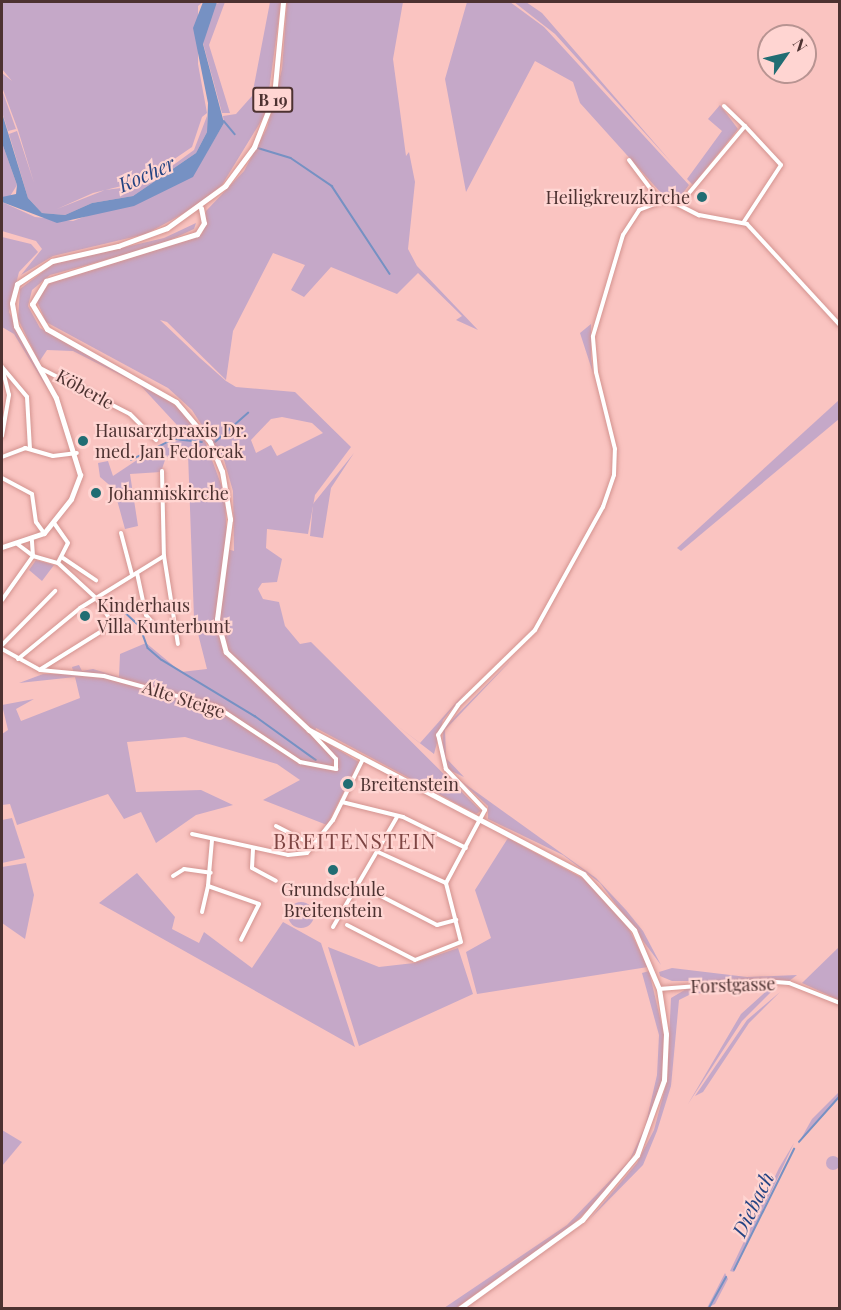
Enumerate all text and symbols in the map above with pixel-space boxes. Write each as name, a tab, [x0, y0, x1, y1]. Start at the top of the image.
north arrow	[757, 24, 817, 84]
text: N	[789, 34, 813, 55]
road number: B 19	[252, 87, 294, 113]
water label: Kocher	[114, 150, 178, 196]
place label: Heiligkreuzkirche	[545, 186, 690, 208]
marker: Heiligkreuzkirche	[695, 190, 709, 204]
street label: Köberle	[52, 364, 118, 414]
place label: Hausarztpraxis Dr. med. Jan Fedorcak	[95, 420, 247, 462]
marker: Hausarztpraxis Dr. med. Jan Fedorcak	[76, 434, 90, 448]
place label: Johanniskirche	[108, 482, 229, 504]
marker: Johanniskirche	[89, 486, 103, 500]
place label: Kinderhaus Villa Kunterbunt	[97, 595, 231, 638]
marker: Kinderhaus Villa Kunterbunt	[78, 609, 92, 623]
street label: Alte Steige	[140, 676, 228, 722]
place label: Breitenstein	[360, 773, 459, 795]
marker: Breitenstein	[341, 777, 355, 791]
district label: BREITENSTEIN	[273, 827, 437, 853]
marker: Grundschule Breitenstein	[326, 863, 340, 877]
place label: Grundschule Breitenstein	[281, 879, 385, 922]
street label: Forstgasse	[690, 973, 776, 997]
water label: Diebach	[726, 1168, 778, 1240]

